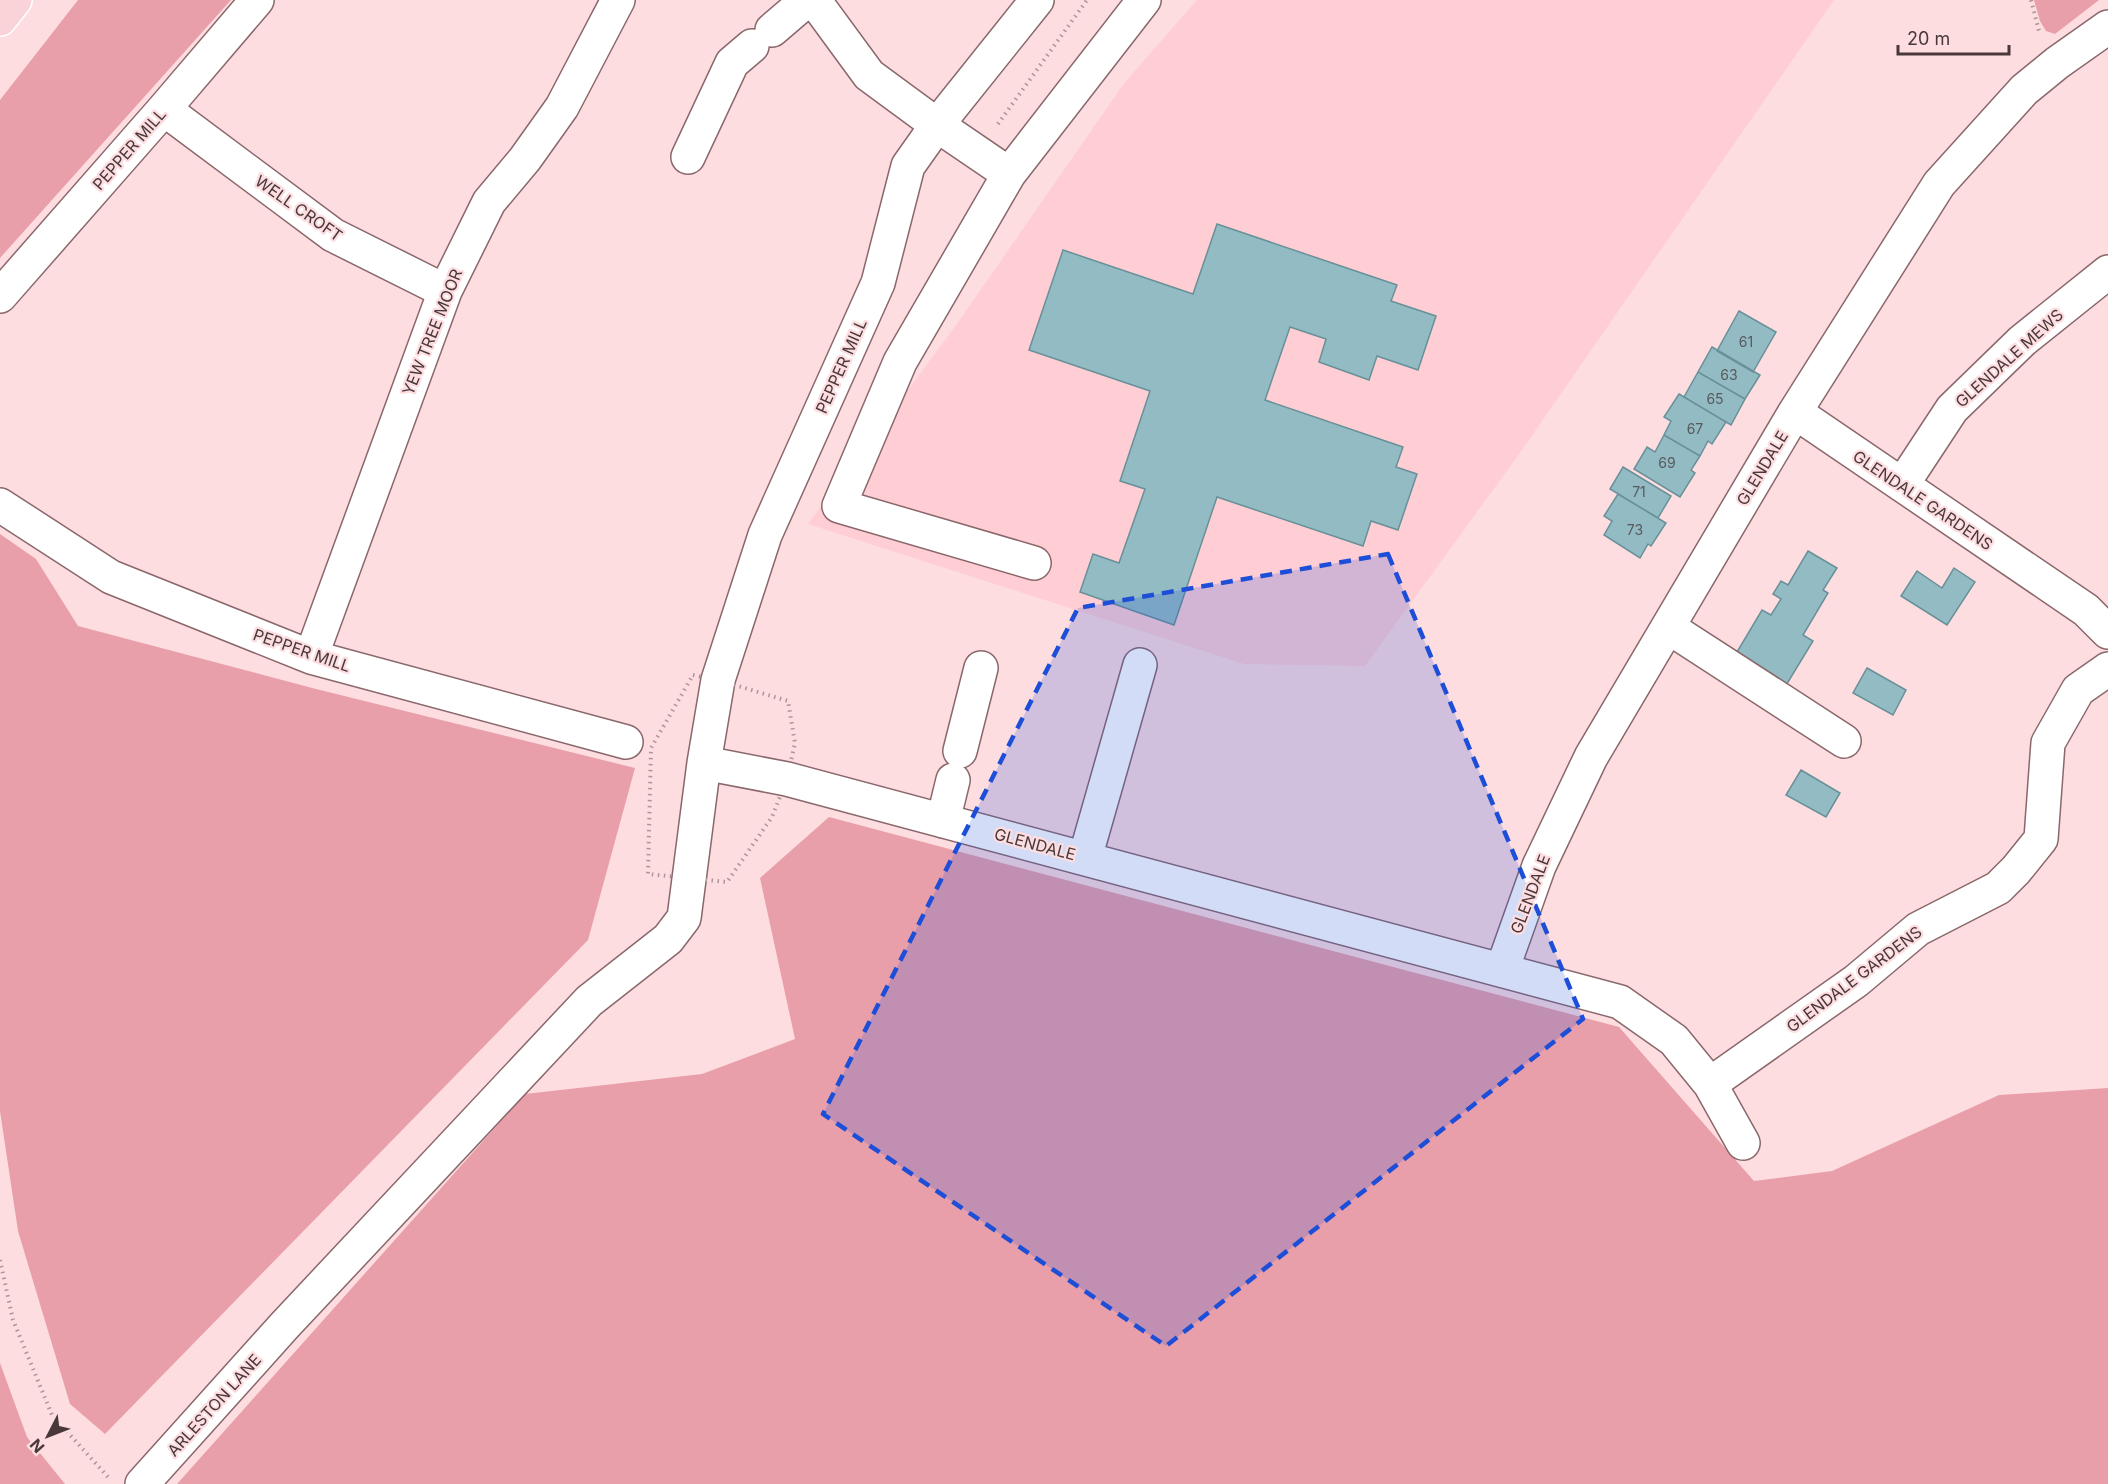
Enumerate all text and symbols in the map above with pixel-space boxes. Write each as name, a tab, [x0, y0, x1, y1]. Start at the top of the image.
scale bar	[1898, 18, 2009, 56]
text: 20 m	[1907, 28, 1950, 49]
street label: PEPPER MILL	[88, 104, 170, 194]
street label: WELL CROFT	[252, 171, 346, 245]
street label: YEW TREE MOOR	[398, 266, 466, 398]
street label: GLENDALE MEWS	[1951, 304, 2067, 412]
street label: PEPPER MILL	[811, 316, 871, 416]
house number: 61	[1739, 333, 1753, 350]
house number: 63	[1720, 366, 1738, 383]
house number: 65	[1706, 390, 1724, 407]
house number: 67	[1687, 420, 1703, 437]
street label: GLENDALE	[1732, 427, 1792, 509]
street label: GLENDALE GARDENS	[1849, 446, 1997, 554]
house number: 69	[1658, 454, 1676, 471]
house number: 71	[1632, 483, 1646, 500]
house number: 73	[1627, 521, 1643, 538]
street label: PEPPER MILL	[251, 624, 353, 676]
street label: GLENDALE	[992, 824, 1078, 864]
street label: GLENDALE	[1506, 852, 1554, 936]
street label: GLENDALE GARDENS	[1782, 922, 1926, 1036]
street label: ARLESTON LANE	[163, 1350, 265, 1460]
north arrow	[18, 1406, 78, 1466]
text: N	[25, 1435, 48, 1457]

